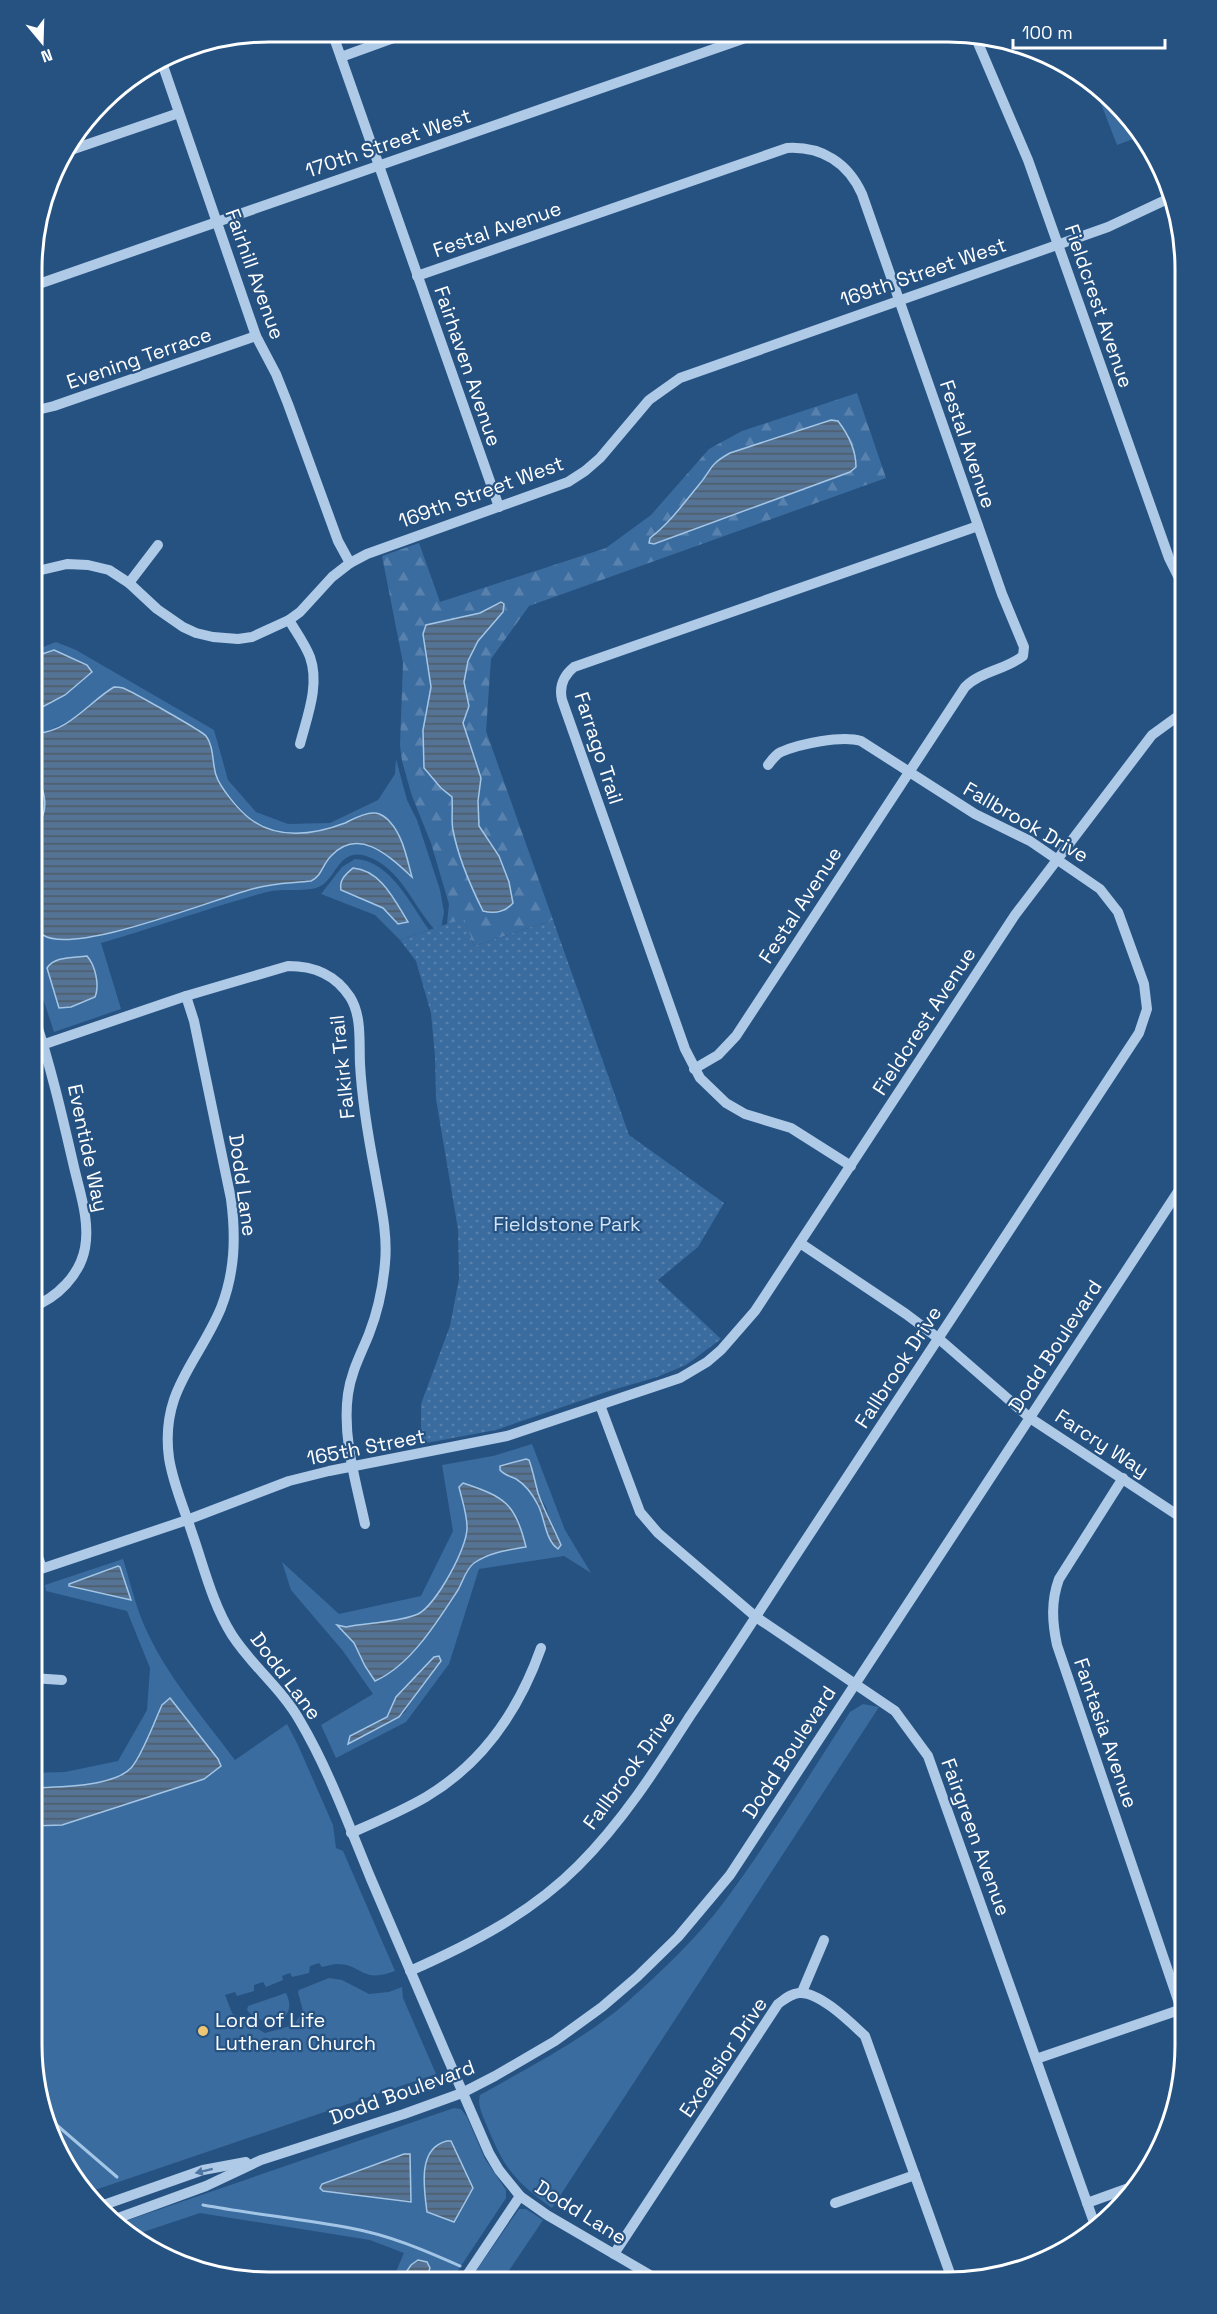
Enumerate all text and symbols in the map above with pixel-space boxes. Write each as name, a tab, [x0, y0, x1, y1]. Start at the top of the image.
north arrow	[12, 12, 72, 72]
scale bar	[1013, 12, 1164, 50]
text: 100 m	[1022, 21, 1073, 44]
text: N	[38, 44, 55, 67]
street label: 170th Street West	[302, 102, 474, 184]
street label: Festal Avenue	[429, 195, 565, 263]
street label: Fairhill Avenue	[219, 205, 291, 343]
street label: Fieldcrest Avenue	[1059, 221, 1139, 391]
street label: 169th Street West	[836, 231, 1010, 313]
street label: Fairhaven Avenue	[428, 282, 508, 450]
street label: Evening Terrace	[63, 321, 215, 395]
street label: Festal Avenue	[934, 376, 1002, 512]
street label: 169th Street West	[395, 450, 567, 534]
street label: Farrago Trail	[569, 688, 629, 808]
street label: Fallbrook Drive	[959, 776, 1093, 868]
street label: Festal Avenue	[753, 842, 847, 968]
street label: Fieldcrest Avenue	[866, 942, 982, 1100]
street label: Falkirk Trail	[324, 1014, 360, 1120]
street label: Eventide Way	[62, 1082, 114, 1214]
street label: Dodd Lane	[223, 1132, 263, 1238]
park label: Fieldstone Park	[493, 1211, 641, 1237]
street label: Dodd Boulevard	[1003, 1275, 1107, 1417]
street label: Fallbrook Drive	[849, 1301, 947, 1433]
street label: Farcry Way	[1050, 1403, 1154, 1483]
street label: 165th Street	[304, 1423, 428, 1471]
street label: Dodd Lane	[245, 1627, 327, 1725]
street label: Fantasia Avenue	[1068, 1654, 1144, 1812]
street label: Dodd Boulevard	[737, 1681, 841, 1823]
street label: Fallbrook Drive	[577, 1706, 681, 1834]
street label: Fairgreen Avenue	[935, 1755, 1017, 1919]
street label: Excelsior Drive	[673, 1992, 773, 2122]
place label: Lord of Life Lutheran Church	[215, 2007, 376, 2056]
marker: Lord of Life Lutheran Church	[196, 2024, 210, 2038]
street label: Dodd Boulevard	[326, 2054, 478, 2130]
one-way arrow	[195, 2166, 213, 2176]
street label: Dodd Lane	[530, 2174, 632, 2250]

